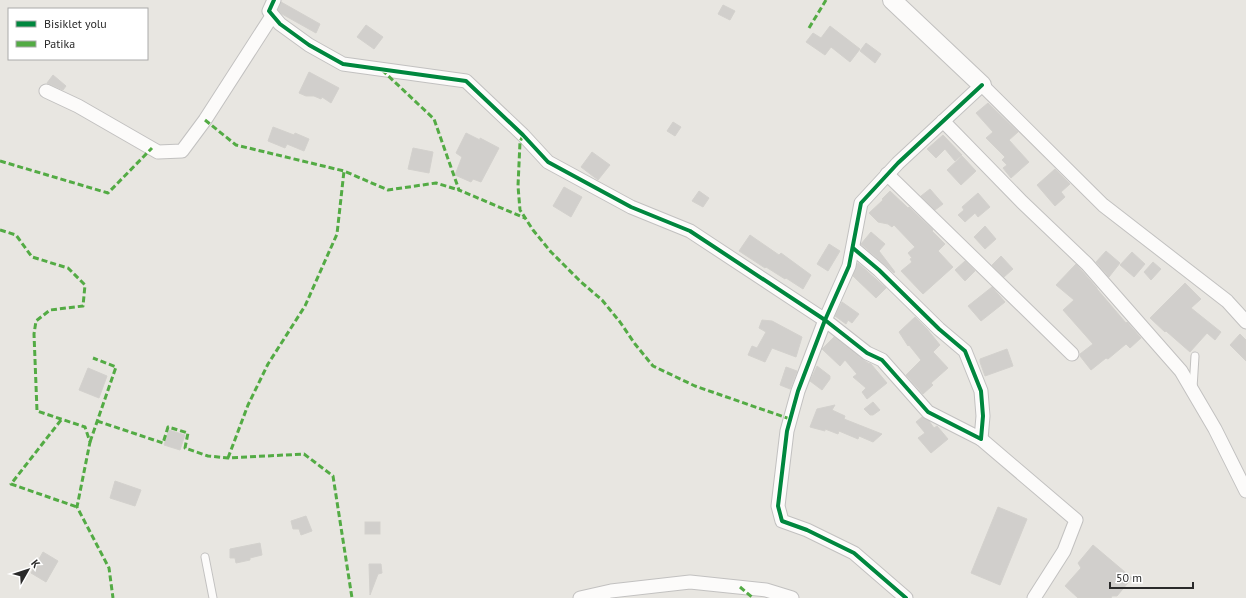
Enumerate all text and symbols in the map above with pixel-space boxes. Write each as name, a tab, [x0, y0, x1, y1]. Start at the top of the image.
legend	[8, 8, 148, 60]
text: Bisiklet yolu	[44, 16, 107, 31]
text: Patika	[44, 36, 75, 51]
north arrow	[8, 550, 48, 590]
text: K	[28, 557, 43, 571]
scale bar	[1110, 564, 1193, 590]
text: 50 m	[1116, 570, 1142, 585]

